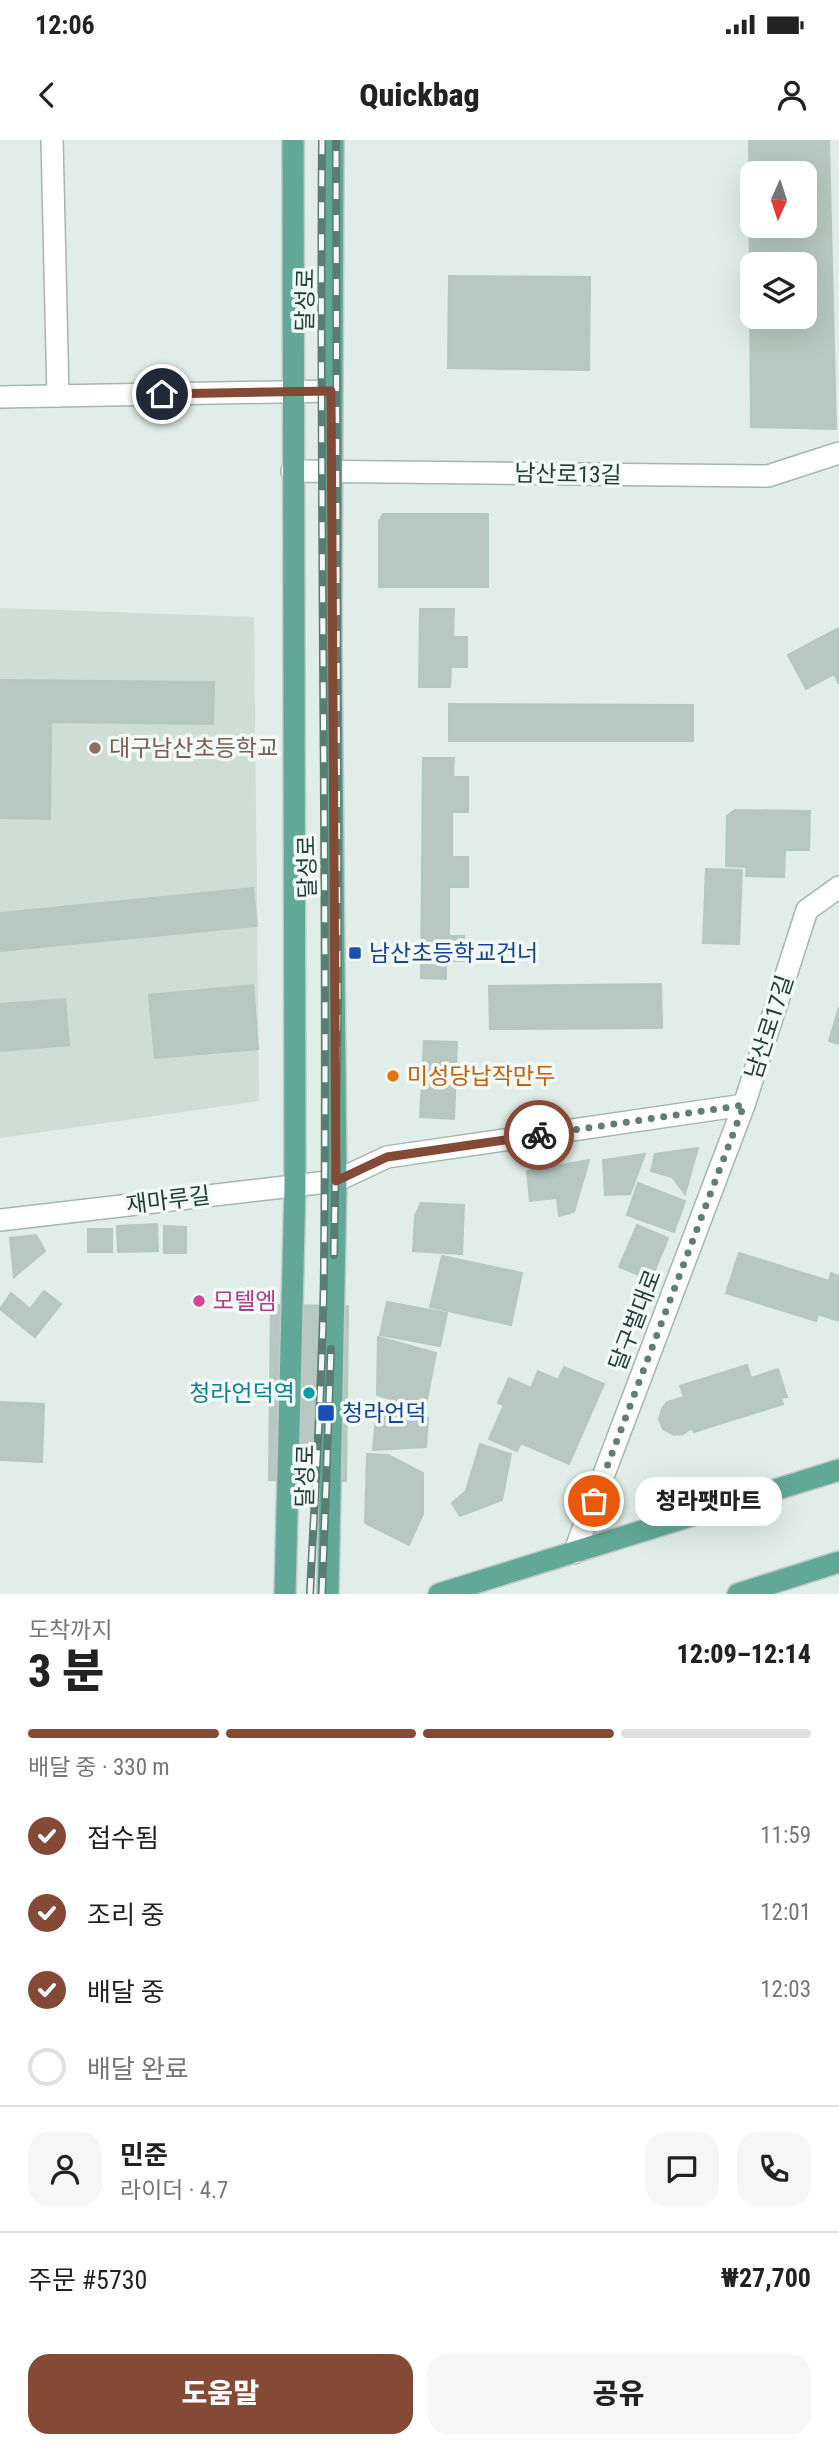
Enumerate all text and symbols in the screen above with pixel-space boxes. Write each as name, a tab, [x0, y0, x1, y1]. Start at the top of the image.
text: 12:06	[35, 10, 95, 40]
icon: back	[28, 76, 66, 114]
text: Quickbag	[359, 76, 480, 114]
icon: person	[773, 76, 811, 114]
north arrow	[740, 161, 817, 238]
map controls	[740, 161, 817, 329]
button: layers	[740, 252, 817, 329]
street label: 달성로	[291, 268, 320, 332]
pin	[132, 364, 192, 424]
icon: home	[143, 375, 181, 413]
street label: 남산로13길	[514, 460, 622, 489]
place label: 대구남산초등학교	[109, 735, 278, 762]
marker: 대구남산초등학교	[87, 740, 103, 756]
street label: 달성로	[293, 835, 322, 899]
place label: 남산초등학교건너	[369, 940, 538, 967]
marker: 남산초등학교건너	[347, 945, 363, 961]
street label: 남산로17길	[740, 972, 799, 1082]
place label: 미성당납작만두	[407, 1063, 555, 1090]
marker: 미성당납작만두	[385, 1068, 401, 1084]
courier	[504, 1100, 574, 1170]
icon: bike	[520, 1116, 558, 1154]
street label: 재마루길	[124, 1182, 212, 1219]
street label: 달구벌대로	[604, 1266, 667, 1374]
place label: 모텔엠	[213, 1288, 276, 1315]
marker: 모텔엠	[191, 1293, 207, 1309]
place label: 청라언덕역	[189, 1380, 295, 1407]
marker: 청라언덕역	[301, 1385, 317, 1401]
place label: 청라언덕	[342, 1400, 427, 1427]
marker: 청라언덕	[316, 1403, 336, 1423]
street label: 달성로	[291, 1444, 320, 1508]
pin	[564, 1471, 624, 1531]
callout: 청라팻마트	[636, 1476, 783, 1526]
icon: bag	[575, 1482, 613, 1520]
text: 청라팻마트	[656, 1488, 761, 1515]
text: 도착까지	[28, 1617, 113, 1644]
text: 12:09–12:14	[677, 1639, 811, 1669]
text: 3 분	[28, 1644, 104, 1698]
text: 배달 중 · 330 m	[28, 1754, 170, 1781]
icon: check	[28, 1817, 66, 1855]
text: 11:59	[760, 1822, 811, 1849]
text: 접수됨	[87, 1823, 159, 1853]
icon: check	[28, 1894, 66, 1932]
text: 12:01	[760, 1899, 811, 1926]
text: 조리 중	[87, 1900, 165, 1930]
icon: check	[28, 1971, 66, 2009]
text: 12:03	[760, 1976, 811, 2003]
text: 배달 중	[87, 1977, 165, 2007]
text: 배달 완료	[87, 2054, 189, 2084]
button: person	[28, 2132, 102, 2206]
button: chat	[645, 2132, 719, 2206]
button: phone	[737, 2132, 811, 2206]
text: 민준	[120, 2140, 168, 2170]
text: 라이더 · 4.7	[120, 2177, 228, 2204]
text: ₩27,700	[721, 2263, 811, 2293]
text: 주문 #5730	[28, 2265, 147, 2295]
button: 도움말	[28, 2354, 413, 2434]
button: 공유	[427, 2354, 811, 2434]

